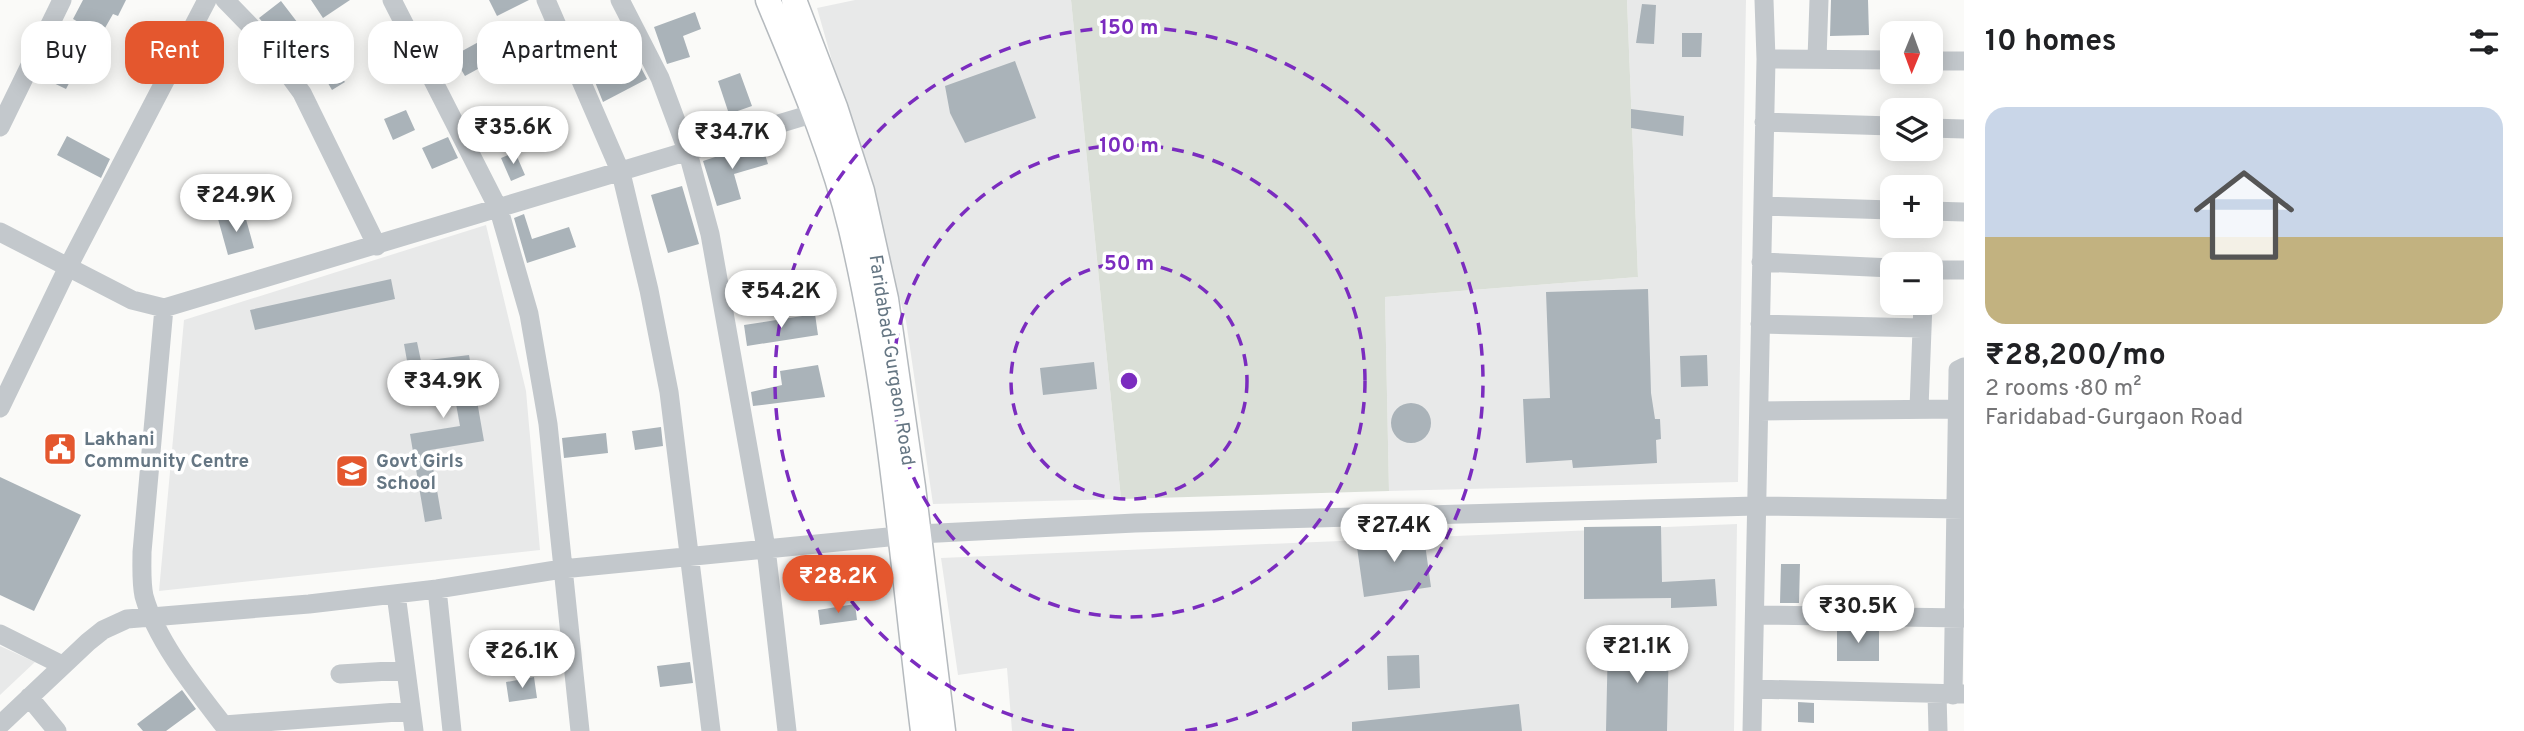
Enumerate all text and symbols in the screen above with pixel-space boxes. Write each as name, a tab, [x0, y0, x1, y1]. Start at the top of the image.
text: 150 m	[1100, 15, 1158, 42]
chip: Buy	[21, 21, 111, 84]
chip: Rent	[125, 21, 224, 84]
chip: Filters	[238, 21, 354, 84]
chip: New	[368, 21, 463, 84]
chip: Apartment	[477, 21, 642, 84]
north arrow	[1880, 21, 1942, 84]
map controls	[1880, 21, 1943, 315]
icon: filters	[2465, 23, 2503, 61]
text: 10 homes	[1985, 24, 2116, 61]
button: layers	[1880, 98, 1943, 161]
pin: ₹35.6K	[456, 106, 570, 166]
pin: ₹34.7K	[675, 111, 789, 171]
text: ₹35.6K	[474, 114, 552, 143]
text: ₹34.7K	[694, 119, 770, 148]
text: 100 m	[1099, 133, 1159, 160]
icon: home	[2181, 152, 2307, 278]
pin: ₹24.9K	[179, 174, 293, 234]
button: +	[1880, 175, 1943, 238]
text: ₹24.9K	[196, 182, 276, 211]
text: 50 m	[1104, 251, 1154, 278]
button: −	[1880, 252, 1943, 315]
street label: Faridabad-Gurgaon Road	[862, 253, 920, 468]
pin: ₹54.2K	[724, 270, 838, 330]
text: ₹54.2K	[741, 278, 821, 307]
text: ₹28,200/mo	[1985, 338, 2166, 375]
pin: ₹34.9K	[386, 360, 500, 420]
text: ₹34.9K	[403, 368, 483, 397]
centre of rings	[1117, 369, 1141, 393]
text: 2 rooms · 80 m²	[1985, 375, 2142, 404]
text: Faridabad-Gurgaon Road	[1985, 404, 2243, 433]
place label: Lakhani Community Centre	[84, 428, 249, 474]
public building icon: Lakhani Community Centre	[41, 430, 79, 468]
place label: Govt Girls School	[376, 450, 464, 496]
school or university icon: Govt Girls School	[333, 452, 371, 490]
pin: ₹27.4K	[1337, 504, 1451, 564]
text: ₹27.4K	[1356, 512, 1432, 541]
pin: ₹28.2K	[781, 556, 895, 615]
text: ₹28.2K	[798, 563, 878, 592]
pin: ₹30.5K	[1801, 586, 1915, 645]
text: ₹30.5K	[1818, 593, 1898, 622]
pin: ₹21.1K	[1580, 626, 1694, 685]
pin: ₹26.1K	[465, 630, 579, 690]
text: ₹21.1K	[1602, 633, 1672, 662]
text: ₹26.1K	[485, 638, 559, 667]

